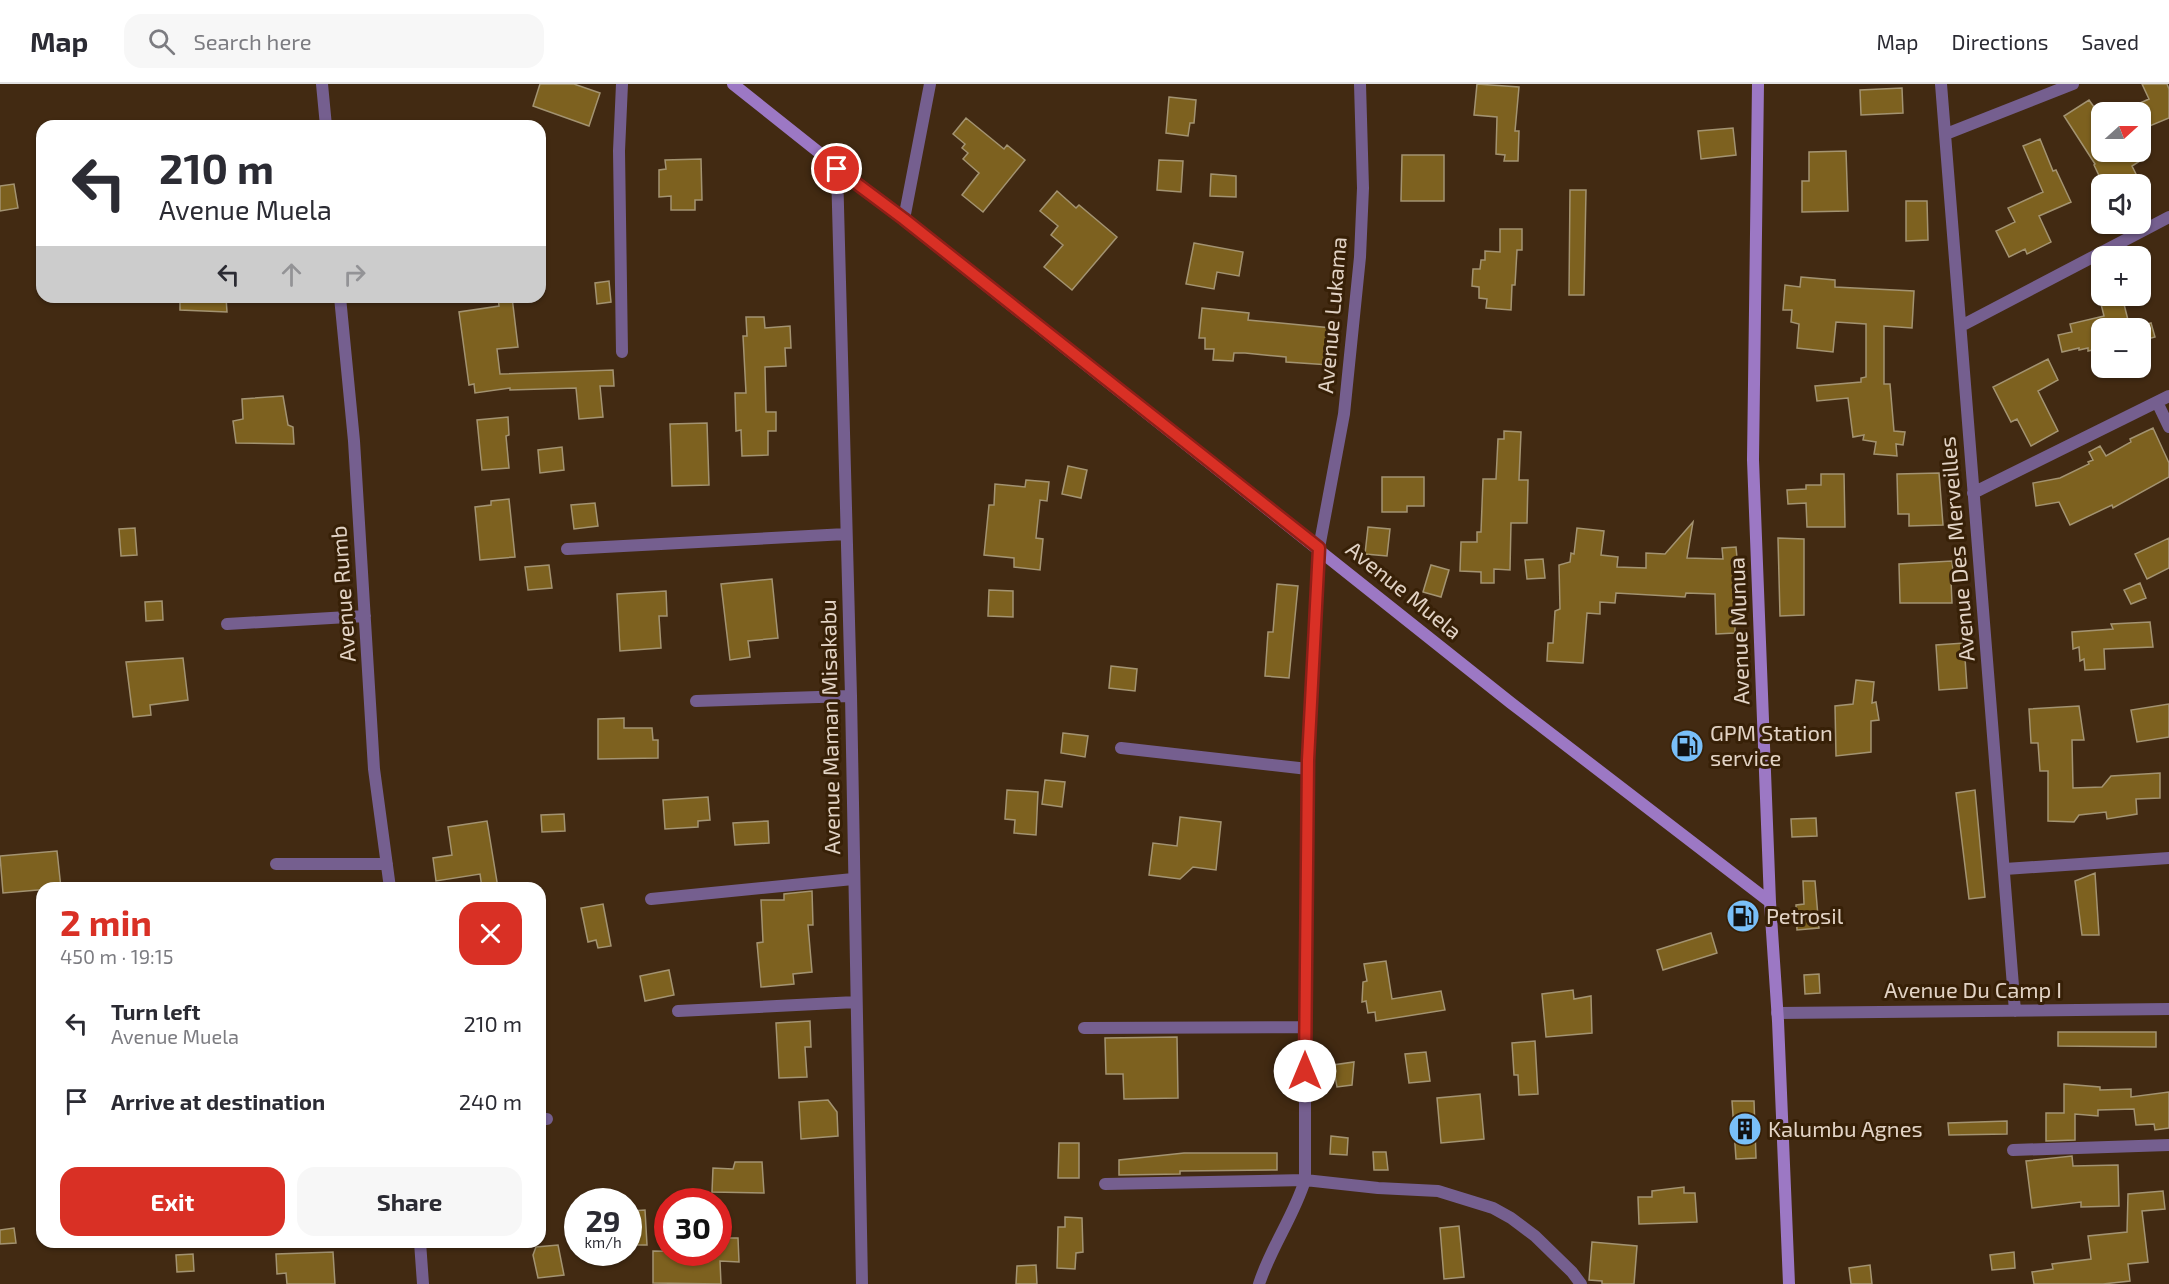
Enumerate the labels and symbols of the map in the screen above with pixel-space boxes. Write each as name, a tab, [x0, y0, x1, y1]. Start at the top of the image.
north arrow	[2091, 102, 2151, 162]
pin	[811, 143, 862, 194]
street label: Avenue Lukama	[1311, 236, 1351, 394]
street label: Avenue Des Merveilles	[1933, 435, 1979, 663]
street label: Avenue Rumb	[324, 525, 360, 663]
street label: Avenue Muela	[1342, 535, 1468, 644]
street label: Avenue Munua	[1722, 557, 1754, 705]
street label: Avenue Maman Misakabu	[814, 599, 844, 855]
place label: GPM Station service	[1710, 719, 1833, 770]
fuel station icon: GPM Station service	[1669, 728, 1705, 764]
fuel station icon: Petrosil	[1725, 898, 1761, 934]
place label: Petrosil	[1766, 902, 1844, 928]
street label: Avenue Du Camp I	[1884, 976, 2062, 1002]
position arrow	[1273, 1039, 1337, 1103]
building icon: Kalumbu Agnes	[1727, 1111, 1763, 1147]
place label: Kalumbu Agnes	[1768, 1115, 1923, 1141]
speed limit sign: 30	[654, 1188, 732, 1266]

